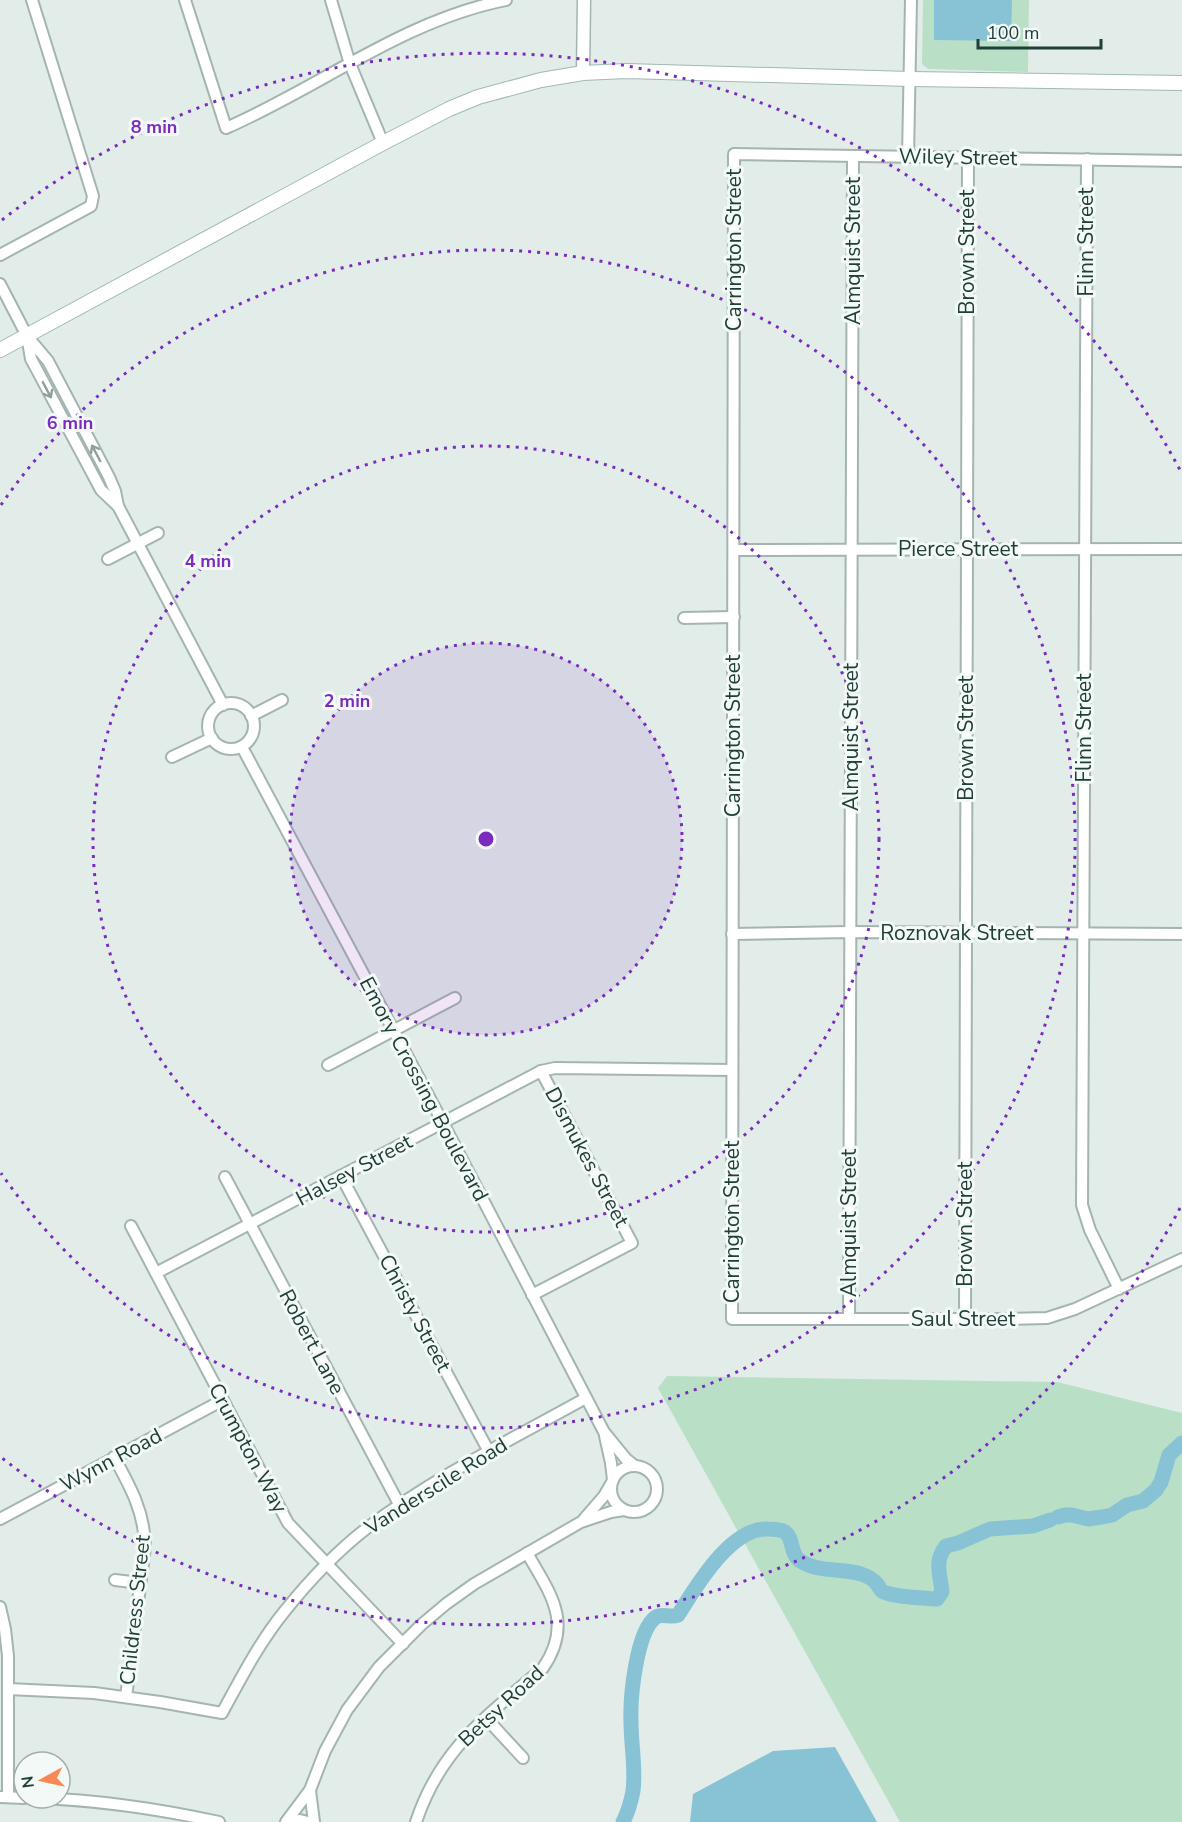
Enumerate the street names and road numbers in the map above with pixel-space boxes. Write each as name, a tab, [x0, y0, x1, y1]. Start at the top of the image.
street label: Wiley Street	[898, 142, 1018, 172]
street label: Carrington Street	[720, 168, 748, 331]
street label: Almquist Street	[839, 176, 867, 325]
street label: Flinn Street	[1072, 187, 1100, 297]
street label: Brown Street	[953, 189, 981, 315]
street label: Pierce Street	[898, 535, 1019, 563]
street label: Carrington Street	[719, 654, 747, 817]
street label: Almquist Street	[837, 662, 865, 811]
street label: Flinn Street	[1070, 673, 1098, 783]
street label: Brown Street	[952, 675, 980, 801]
street label: Roznovak Street	[880, 919, 1034, 947]
street label: Emory Crossing Boulevard	[353, 972, 495, 1206]
street label: Dismukes Street	[538, 1082, 636, 1232]
street label: Halsey Street	[291, 1127, 418, 1212]
street label: Carrington Street	[718, 1140, 746, 1303]
street label: Almquist Street	[835, 1148, 863, 1297]
street label: Brown Street	[951, 1161, 979, 1287]
street label: Christy Street	[372, 1249, 458, 1377]
street label: Robert Lane	[273, 1284, 351, 1400]
street label: Saul Street	[911, 1305, 1016, 1333]
street label: Crumpton Way	[202, 1378, 294, 1518]
street label: Wynn Road	[55, 1421, 167, 1499]
street label: Vanderscile Road	[358, 1431, 513, 1542]
street label: Childress Street	[113, 1533, 157, 1686]
street label: Betsy Road	[452, 1659, 550, 1753]

